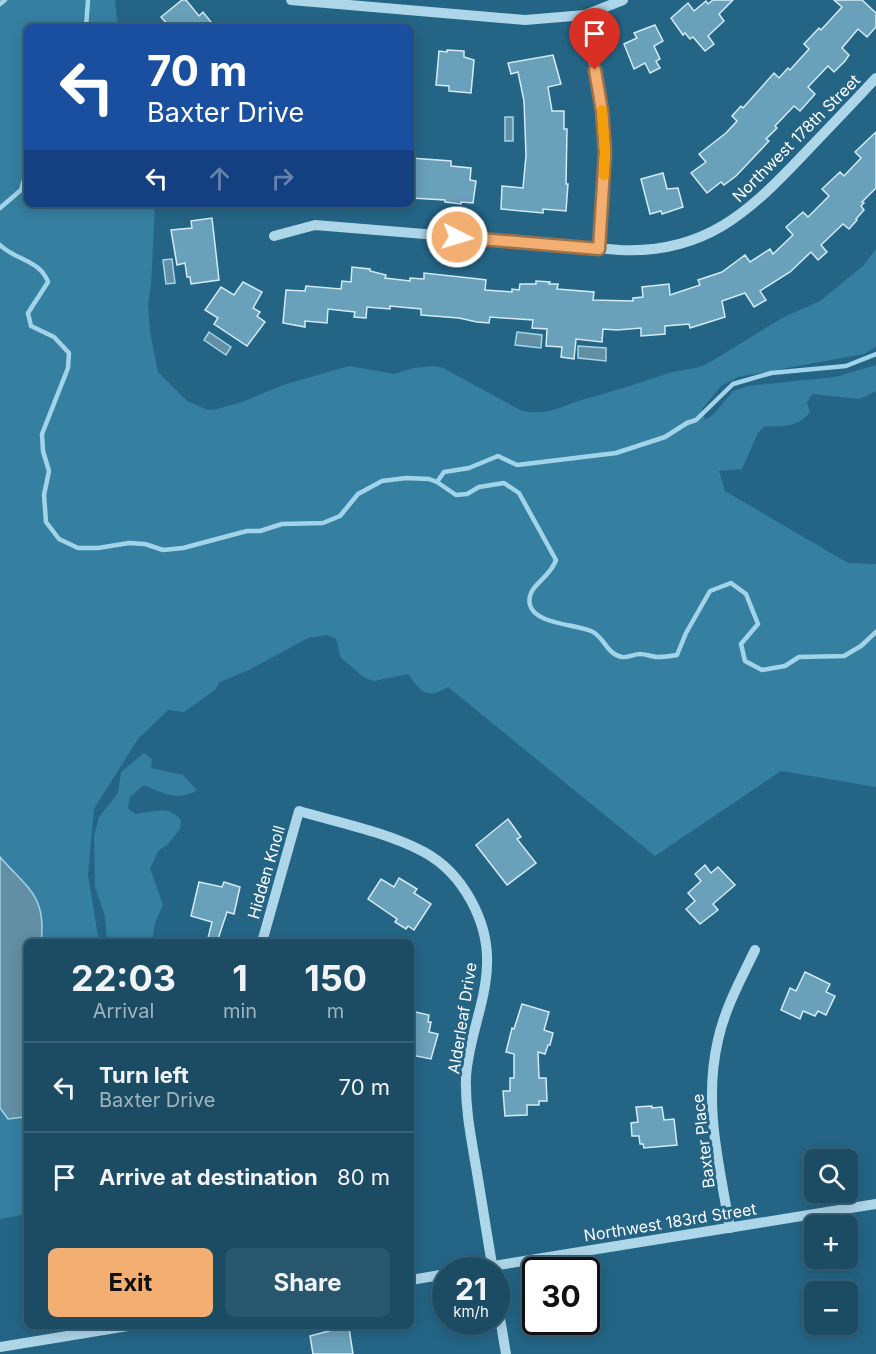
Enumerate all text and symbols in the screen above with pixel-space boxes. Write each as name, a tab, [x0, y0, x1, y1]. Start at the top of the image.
pin	[569, 8, 620, 70]
icon: arrive	[578, 17, 611, 50]
text: 70 m	[147, 45, 247, 96]
icon: left	[48, 48, 126, 126]
street label: Northwest 178th Street	[728, 70, 864, 206]
text: Baxter Drive	[147, 96, 304, 129]
icon: left	[140, 162, 173, 195]
icon: ahead	[203, 162, 236, 195]
icon: right	[266, 162, 299, 195]
position arrow	[425, 205, 489, 269]
street label: Hidden Knoll	[243, 823, 289, 921]
text: 22:03	[71, 956, 176, 1000]
text: 1	[232, 956, 248, 1000]
text: 150	[304, 956, 367, 1000]
street label: Alderleaf Drive	[443, 961, 481, 1075]
text: Arrival	[93, 999, 154, 1023]
text: min	[223, 999, 257, 1023]
text: m	[327, 999, 344, 1023]
text: Turn left	[99, 1062, 189, 1088]
icon: left	[48, 1071, 81, 1104]
text: 70 m	[339, 1074, 390, 1100]
text: Baxter Drive	[99, 1088, 215, 1112]
street label: Baxter Place	[687, 1093, 719, 1189]
map controls	[804, 1149, 858, 1335]
button: search	[804, 1149, 858, 1203]
icon: arrive	[48, 1161, 81, 1194]
text: Arrive at destination	[99, 1164, 318, 1190]
text: 80 m	[337, 1164, 390, 1190]
street label: Northwest 183rd Street	[582, 1198, 758, 1246]
button: +	[804, 1215, 858, 1269]
button: Exit	[48, 1248, 213, 1317]
button: Share	[225, 1248, 390, 1317]
speed limit sign: 30	[522, 1257, 600, 1335]
text: 21	[455, 1271, 487, 1307]
button: −	[804, 1281, 858, 1335]
text: km/h	[453, 1302, 489, 1321]

